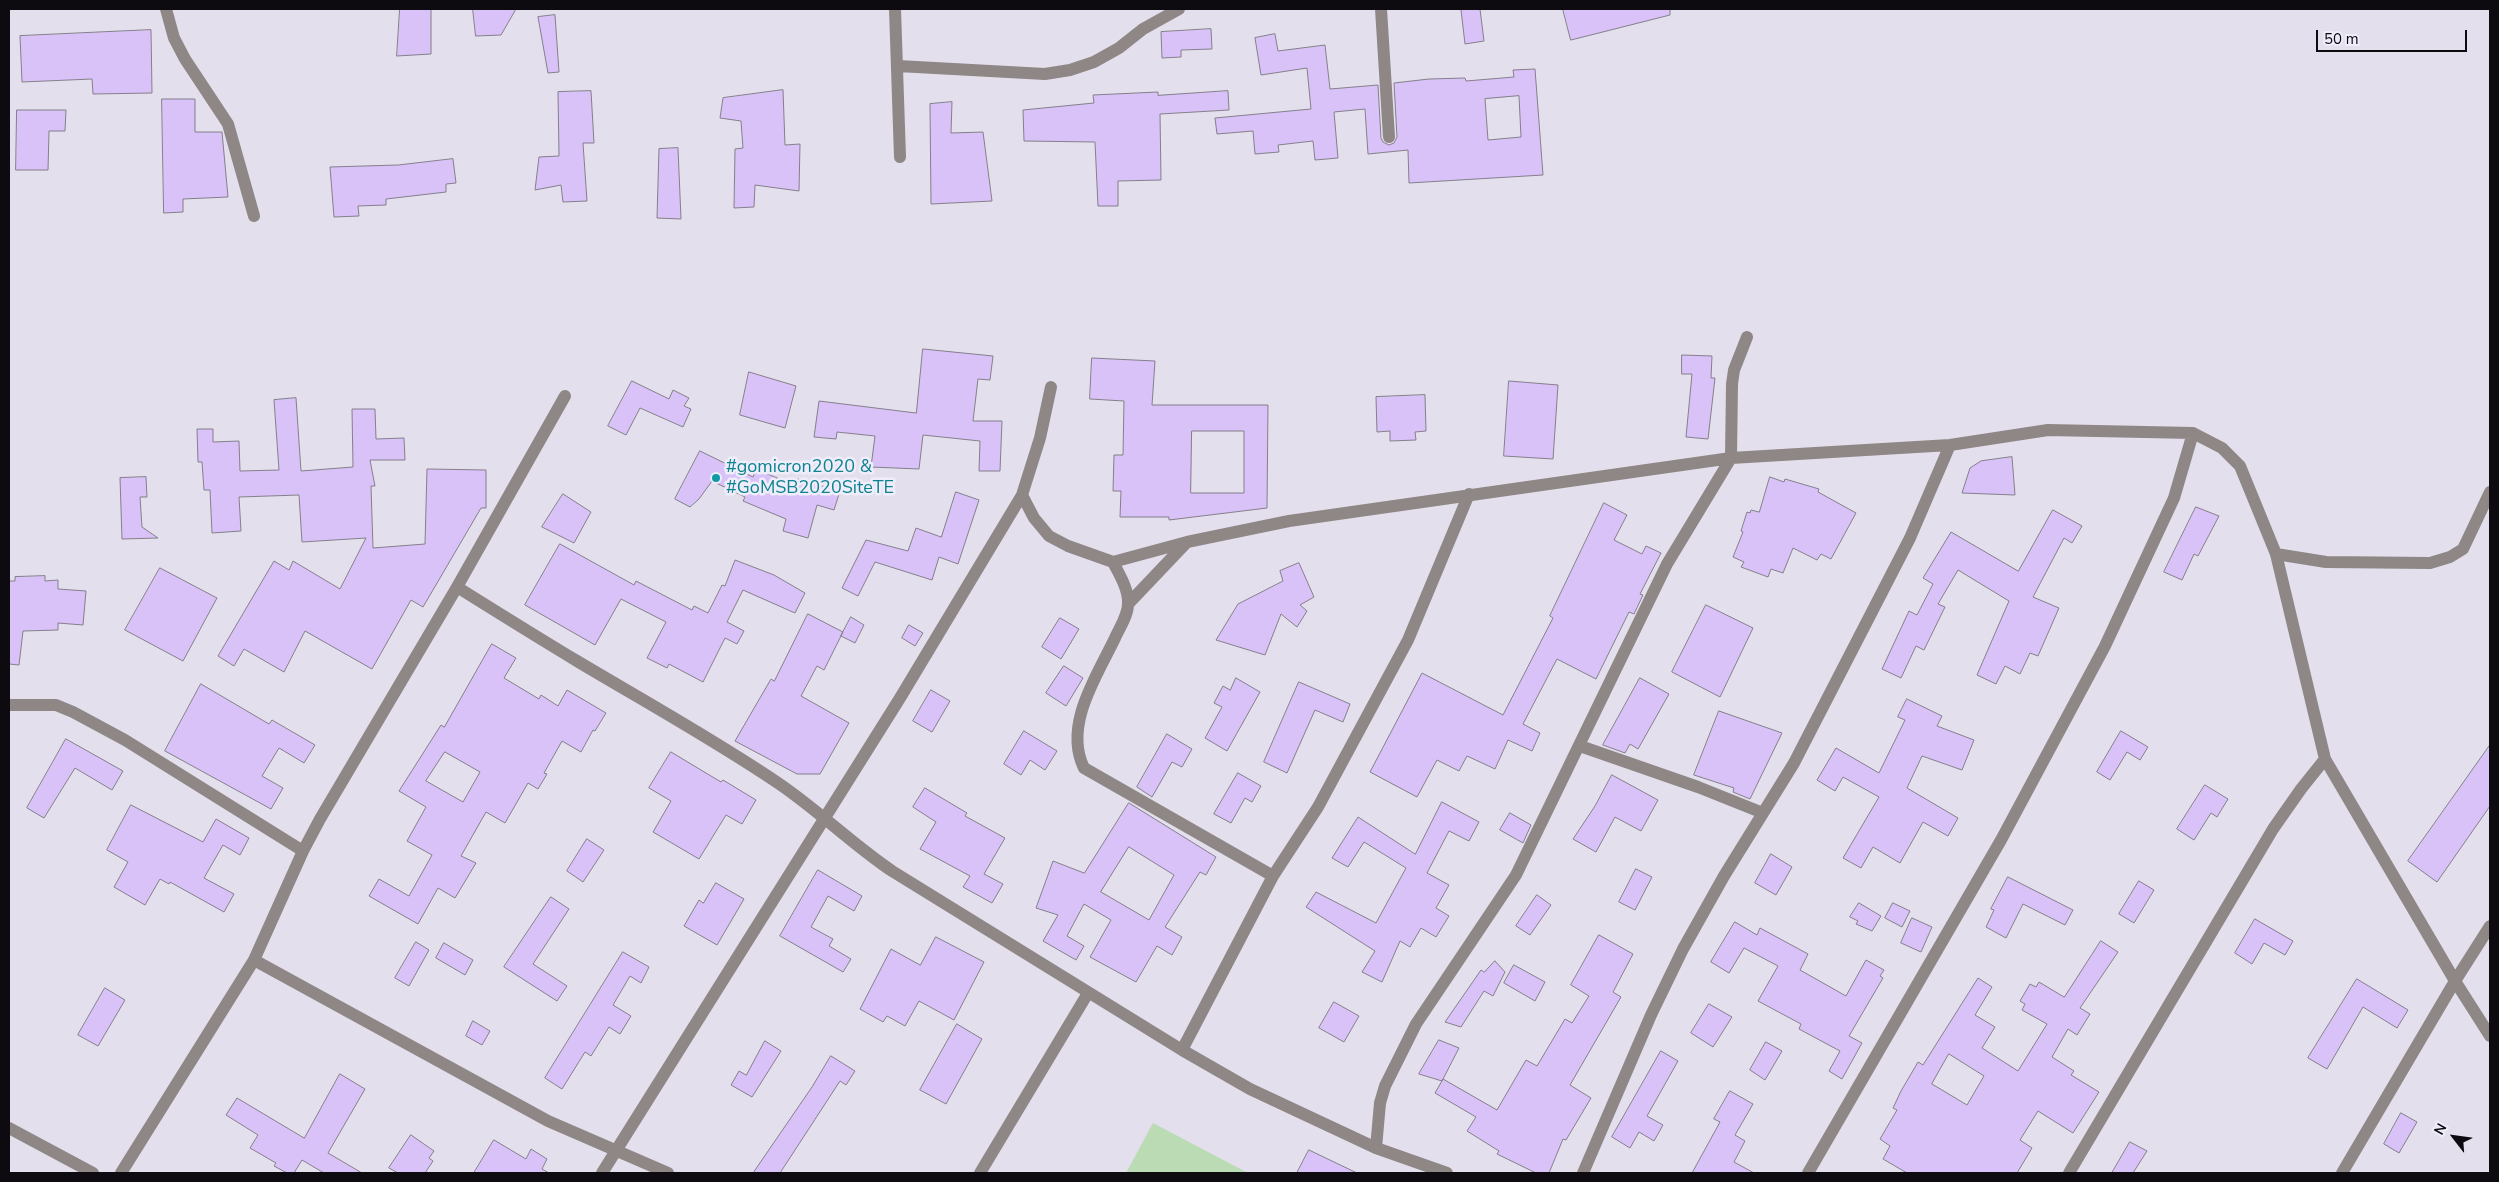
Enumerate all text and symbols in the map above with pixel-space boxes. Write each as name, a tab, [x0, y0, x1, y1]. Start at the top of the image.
scale bar	[2319, 20, 2470, 52]
text: 50 m	[2324, 29, 2359, 49]
place label: #gomicron2020 & #GoMSB2020SiteTE	[726, 457, 894, 499]
marker: #gomicron2020 & #GoMSB2020SiteTE	[710, 472, 722, 484]
north arrow	[2429, 1112, 2479, 1162]
text: N	[2430, 1120, 2451, 1139]

